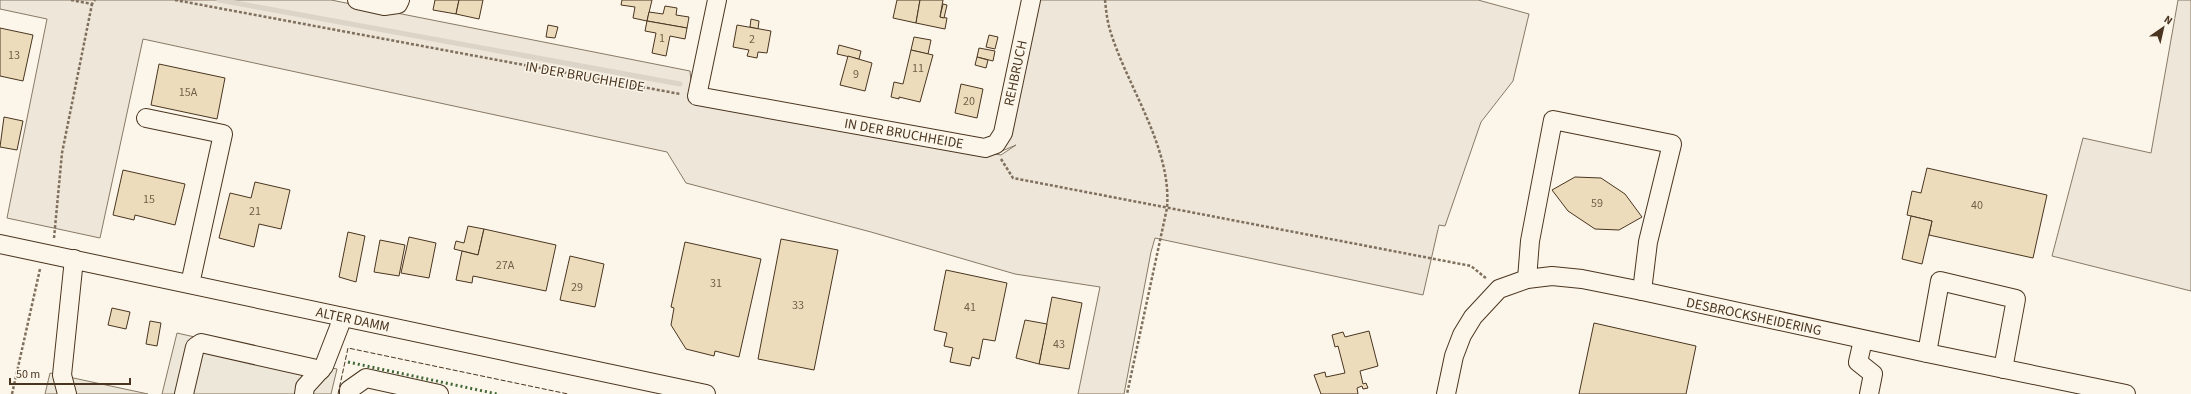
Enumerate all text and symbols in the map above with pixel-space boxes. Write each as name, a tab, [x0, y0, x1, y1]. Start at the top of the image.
north arrow	[2143, 8, 2183, 48]
text: N	[2161, 12, 2176, 28]
house number: 1	[659, 30, 665, 47]
house number: 2	[749, 31, 755, 48]
street label: REHBRUCH	[999, 38, 1033, 108]
house number: 13	[8, 47, 20, 64]
street label: IN DER BRUCHHEIDE	[524, 57, 646, 97]
house number: 11	[912, 60, 924, 77]
house number: 9	[853, 66, 859, 83]
house number: 15A	[179, 84, 198, 101]
house number: 20	[963, 93, 975, 110]
street label: IN DER BRUCHHEIDE	[843, 114, 965, 154]
house number: 15	[143, 191, 155, 208]
house number: 59	[1591, 195, 1603, 212]
house number: 40	[1971, 197, 1983, 214]
house number: 21	[249, 203, 261, 220]
house number: 27A	[496, 257, 515, 274]
house number: 31	[710, 275, 722, 292]
house number: 29	[571, 279, 583, 296]
street label: DESBROCKSHEIDERING	[1684, 293, 1823, 341]
house number: 33	[792, 297, 804, 314]
house number: 41	[964, 299, 976, 316]
street label: ALTER DAMM	[314, 302, 391, 338]
house number: 43	[1053, 336, 1065, 353]
scale bar	[10, 360, 130, 386]
text: 50 m	[16, 366, 40, 383]

